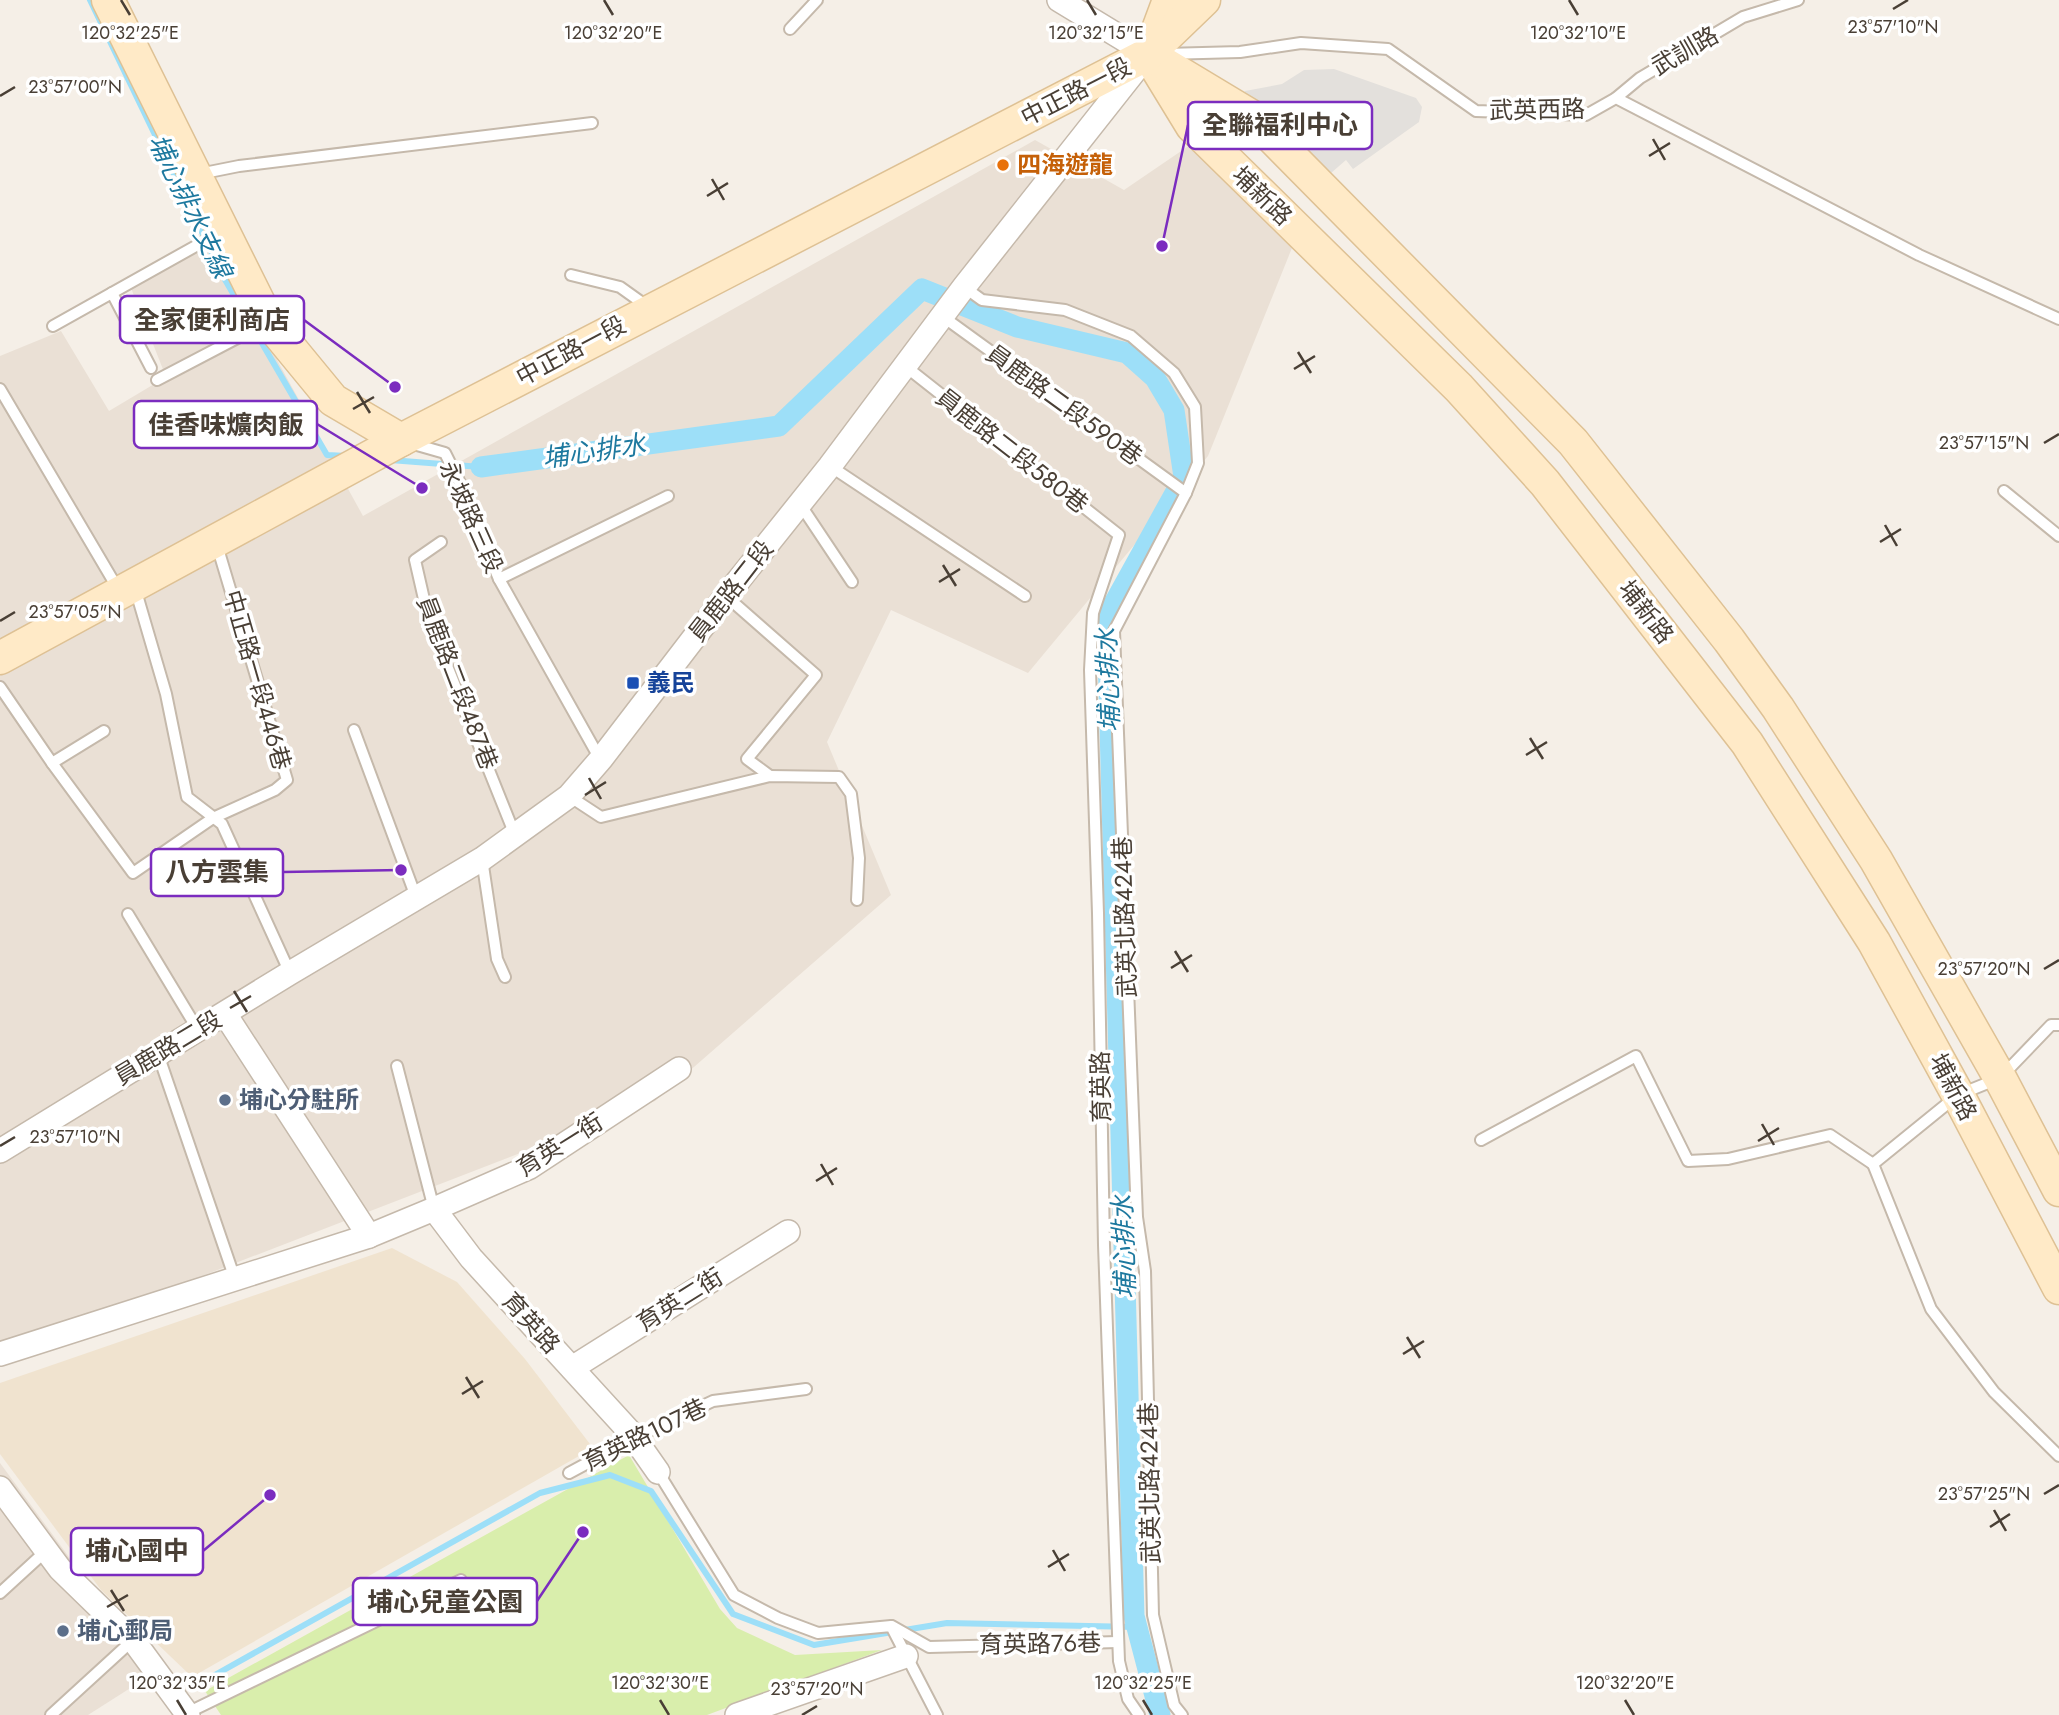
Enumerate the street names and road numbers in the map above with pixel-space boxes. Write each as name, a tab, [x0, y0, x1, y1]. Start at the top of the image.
street label: 武訓路	[1645, 17, 1725, 84]
street label: 中正路一段	[1014, 49, 1137, 134]
street label: 武英西路	[1489, 91, 1585, 128]
street label: 埔新路	[1224, 158, 1300, 233]
street label: 中正路一段	[510, 307, 632, 394]
street label: 員鹿路二段590巷	[979, 336, 1150, 473]
street label: 員鹿路二段580巷	[929, 380, 1096, 521]
street label: 永坡路三段	[431, 455, 512, 579]
street label: 員鹿路二段	[680, 533, 781, 649]
street label: 埔新路	[1610, 573, 1682, 651]
street label: 中正路一段446巷	[215, 586, 300, 774]
street label: 員鹿路二段487巷	[408, 591, 507, 775]
street label: 武英北路424巷	[1104, 836, 1145, 998]
street label: 員鹿路二段	[107, 1002, 228, 1093]
street label: 埔新路	[1921, 1047, 1986, 1127]
street label: 育英路	[1082, 1051, 1119, 1123]
street label: 育英一街	[510, 1104, 610, 1185]
street label: 育英二街	[630, 1259, 730, 1340]
street label: 育英路	[494, 1284, 568, 1361]
street label: 育英路107巷	[577, 1389, 713, 1480]
street label: 武英北路424巷	[1131, 1402, 1168, 1564]
street label: 育英路76巷	[978, 1625, 1102, 1662]

